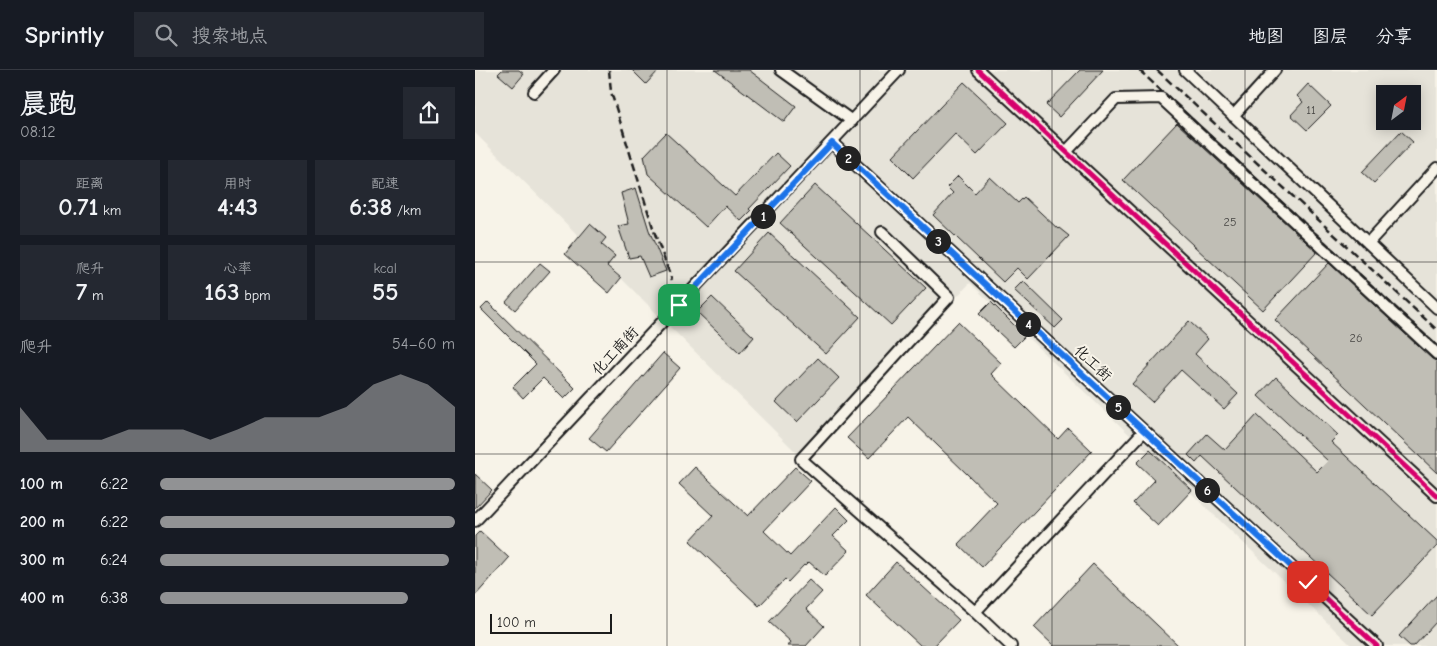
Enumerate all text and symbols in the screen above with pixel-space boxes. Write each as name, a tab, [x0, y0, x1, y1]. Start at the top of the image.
search box	[134, 12, 484, 57]
text: Sprintly	[25, 21, 104, 49]
icon: search	[152, 21, 180, 49]
text: 搜索地点	[192, 25, 268, 47]
text: 地图	[1248, 26, 1284, 47]
text: 图层	[1312, 26, 1348, 47]
text: 分享	[1376, 26, 1412, 47]
north arrow	[1376, 85, 1421, 130]
map controls	[1376, 85, 1421, 130]
button: share	[403, 87, 455, 139]
text: 晨跑	[20, 88, 76, 120]
house number: 11	[1306, 103, 1316, 117]
text: 08:12	[20, 123, 56, 141]
pin: 2	[835, 146, 861, 170]
text: 2	[845, 150, 852, 167]
text: 距离	[76, 175, 104, 192]
text: 用时	[223, 175, 251, 192]
text: 配速	[371, 175, 399, 192]
text: 0.71	[58, 192, 98, 221]
text: 4:43	[217, 192, 258, 221]
text: 6:38	[349, 192, 392, 221]
text: km	[98, 202, 121, 219]
text: /km	[392, 202, 421, 219]
pin: 1	[751, 204, 775, 228]
text: 1	[761, 208, 766, 225]
house number: 25	[1224, 215, 1236, 229]
pin: 3	[925, 228, 951, 254]
text: 3	[935, 233, 942, 250]
text: 爬升	[76, 260, 104, 277]
text: 心率	[223, 260, 251, 277]
text: kcal	[373, 260, 397, 277]
text: 7	[76, 277, 87, 306]
text: 163	[204, 277, 240, 306]
text: 55	[372, 277, 398, 306]
pin	[658, 284, 700, 326]
text: m	[87, 287, 104, 304]
text: bpm	[240, 287, 271, 304]
icon: arrive	[665, 291, 693, 319]
pin: 4	[1015, 312, 1041, 336]
text: 4	[1025, 316, 1032, 333]
street label: 化工南街	[588, 323, 642, 379]
house number: 26	[1350, 331, 1362, 345]
text: 54–60 m	[392, 335, 455, 353]
text: 爬升	[20, 338, 52, 356]
street label: 化工街	[1070, 341, 1116, 385]
pin: 5	[1105, 394, 1131, 420]
text: 5	[1115, 399, 1122, 416]
text: 100 m	[20, 475, 63, 493]
text: 6:22	[100, 475, 128, 493]
pin: 6	[1195, 478, 1219, 502]
text: 6	[1204, 482, 1211, 499]
text: 200 m	[20, 513, 65, 531]
text: 6:22	[100, 513, 128, 531]
text: 300 m	[20, 551, 65, 569]
text: 6:24	[100, 551, 128, 569]
pin	[1287, 561, 1329, 603]
icon: check	[1294, 568, 1322, 596]
text: 400 m	[20, 589, 64, 607]
text: 6:38	[100, 589, 128, 607]
scale bar	[490, 611, 613, 634]
text: 100 m	[497, 614, 536, 631]

